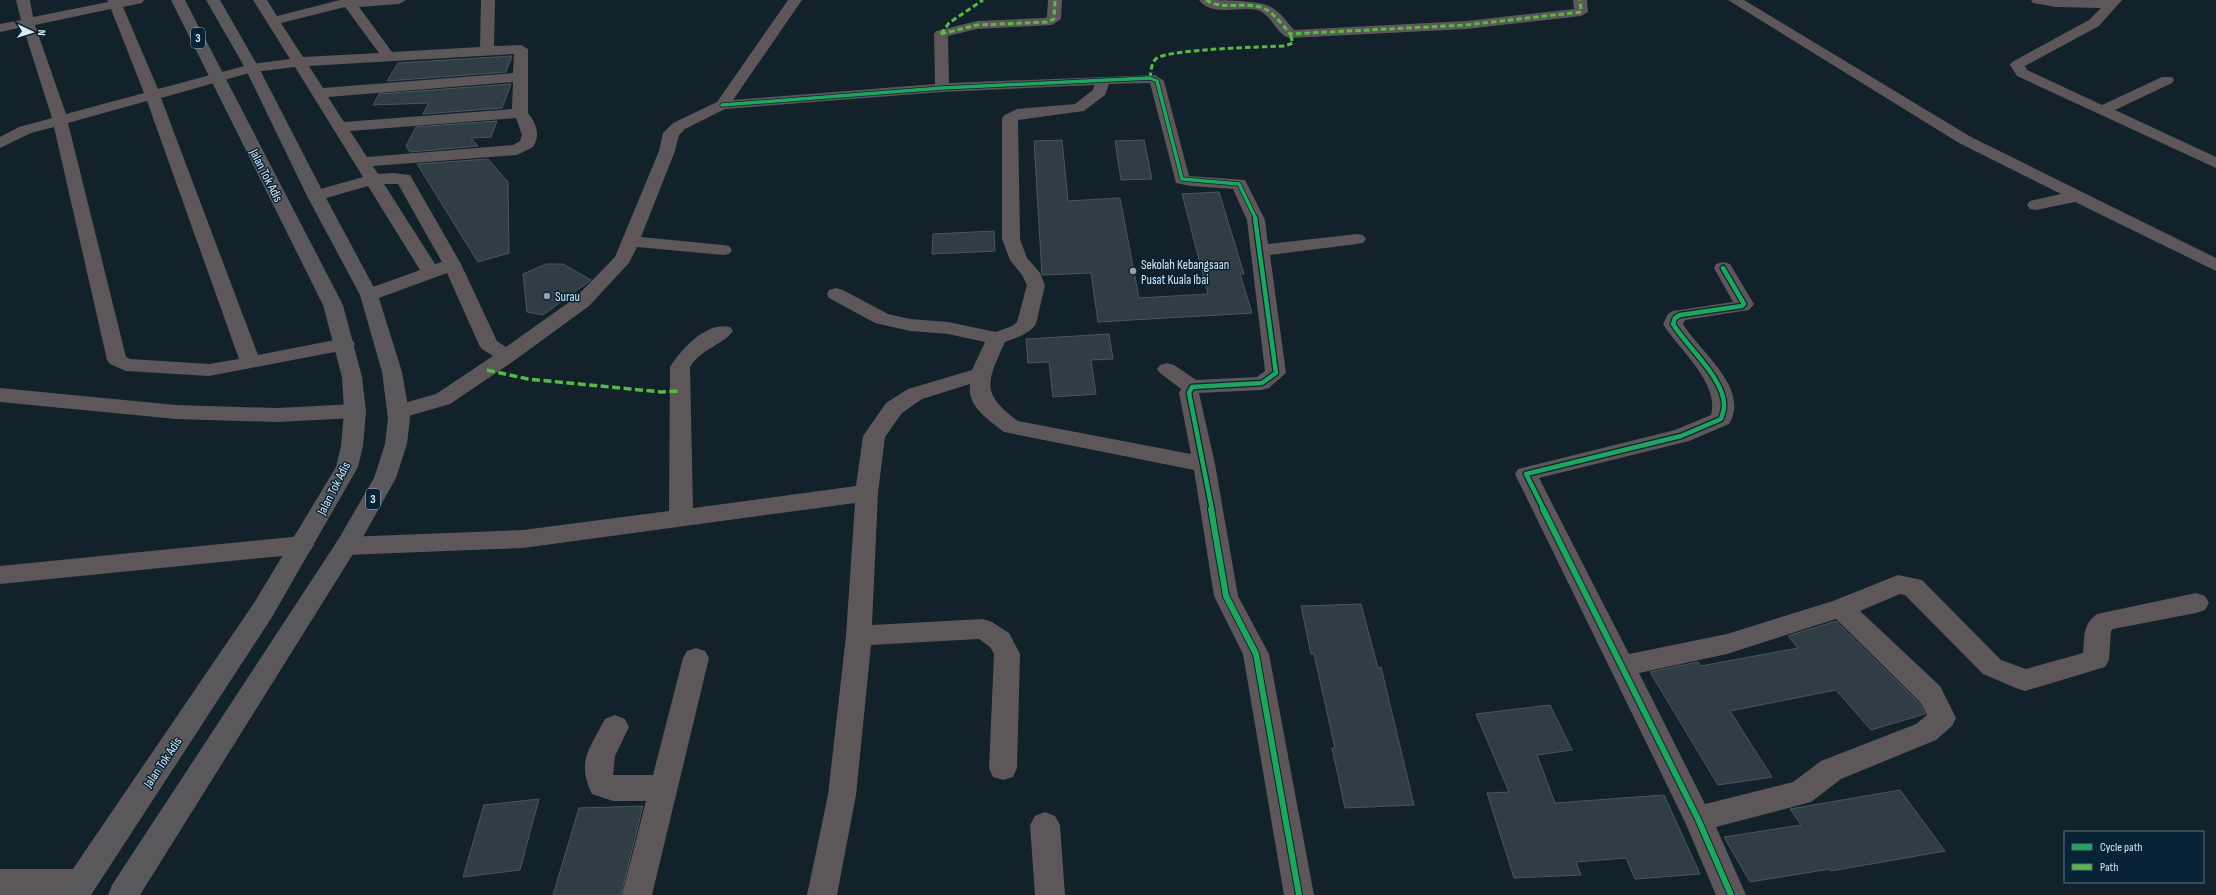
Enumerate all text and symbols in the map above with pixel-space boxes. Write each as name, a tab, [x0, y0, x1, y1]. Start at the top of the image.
north arrow	[12, 12, 52, 52]
road number: 3	[191, 28, 205, 48]
text: N	[35, 29, 48, 36]
street label: Jalan Tok Adis	[245, 145, 286, 205]
place label: Sekolah Kebangsaan Pusat Kuala Ibai	[1141, 257, 1229, 288]
marker: Sekolah Kebangsaan Pusat Kuala Ibai	[1128, 266, 1138, 276]
place label: Surau	[555, 289, 580, 305]
marker: Surau	[542, 291, 552, 301]
street label: Jalan Tok Adis	[313, 459, 354, 519]
road number: 3	[366, 489, 380, 509]
street label: Jalan Tok Adis	[140, 734, 186, 792]
legend	[2064, 831, 2204, 883]
text: Cycle path	[2100, 840, 2142, 855]
text: Path	[2100, 860, 2118, 875]

